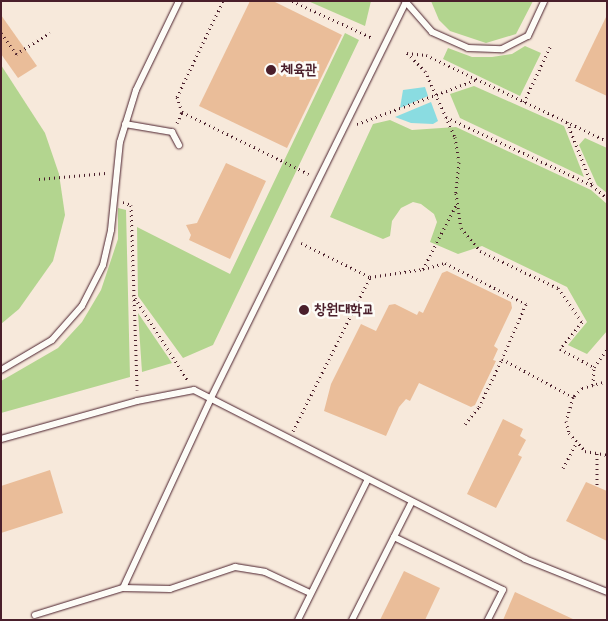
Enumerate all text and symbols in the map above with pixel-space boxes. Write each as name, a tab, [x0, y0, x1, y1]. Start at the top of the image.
place label: 체육관	[281, 61, 317, 79]
marker: 체육관	[265, 64, 277, 76]
place label: 창원대학교	[314, 301, 374, 319]
marker: 창원대학교	[298, 304, 310, 316]

